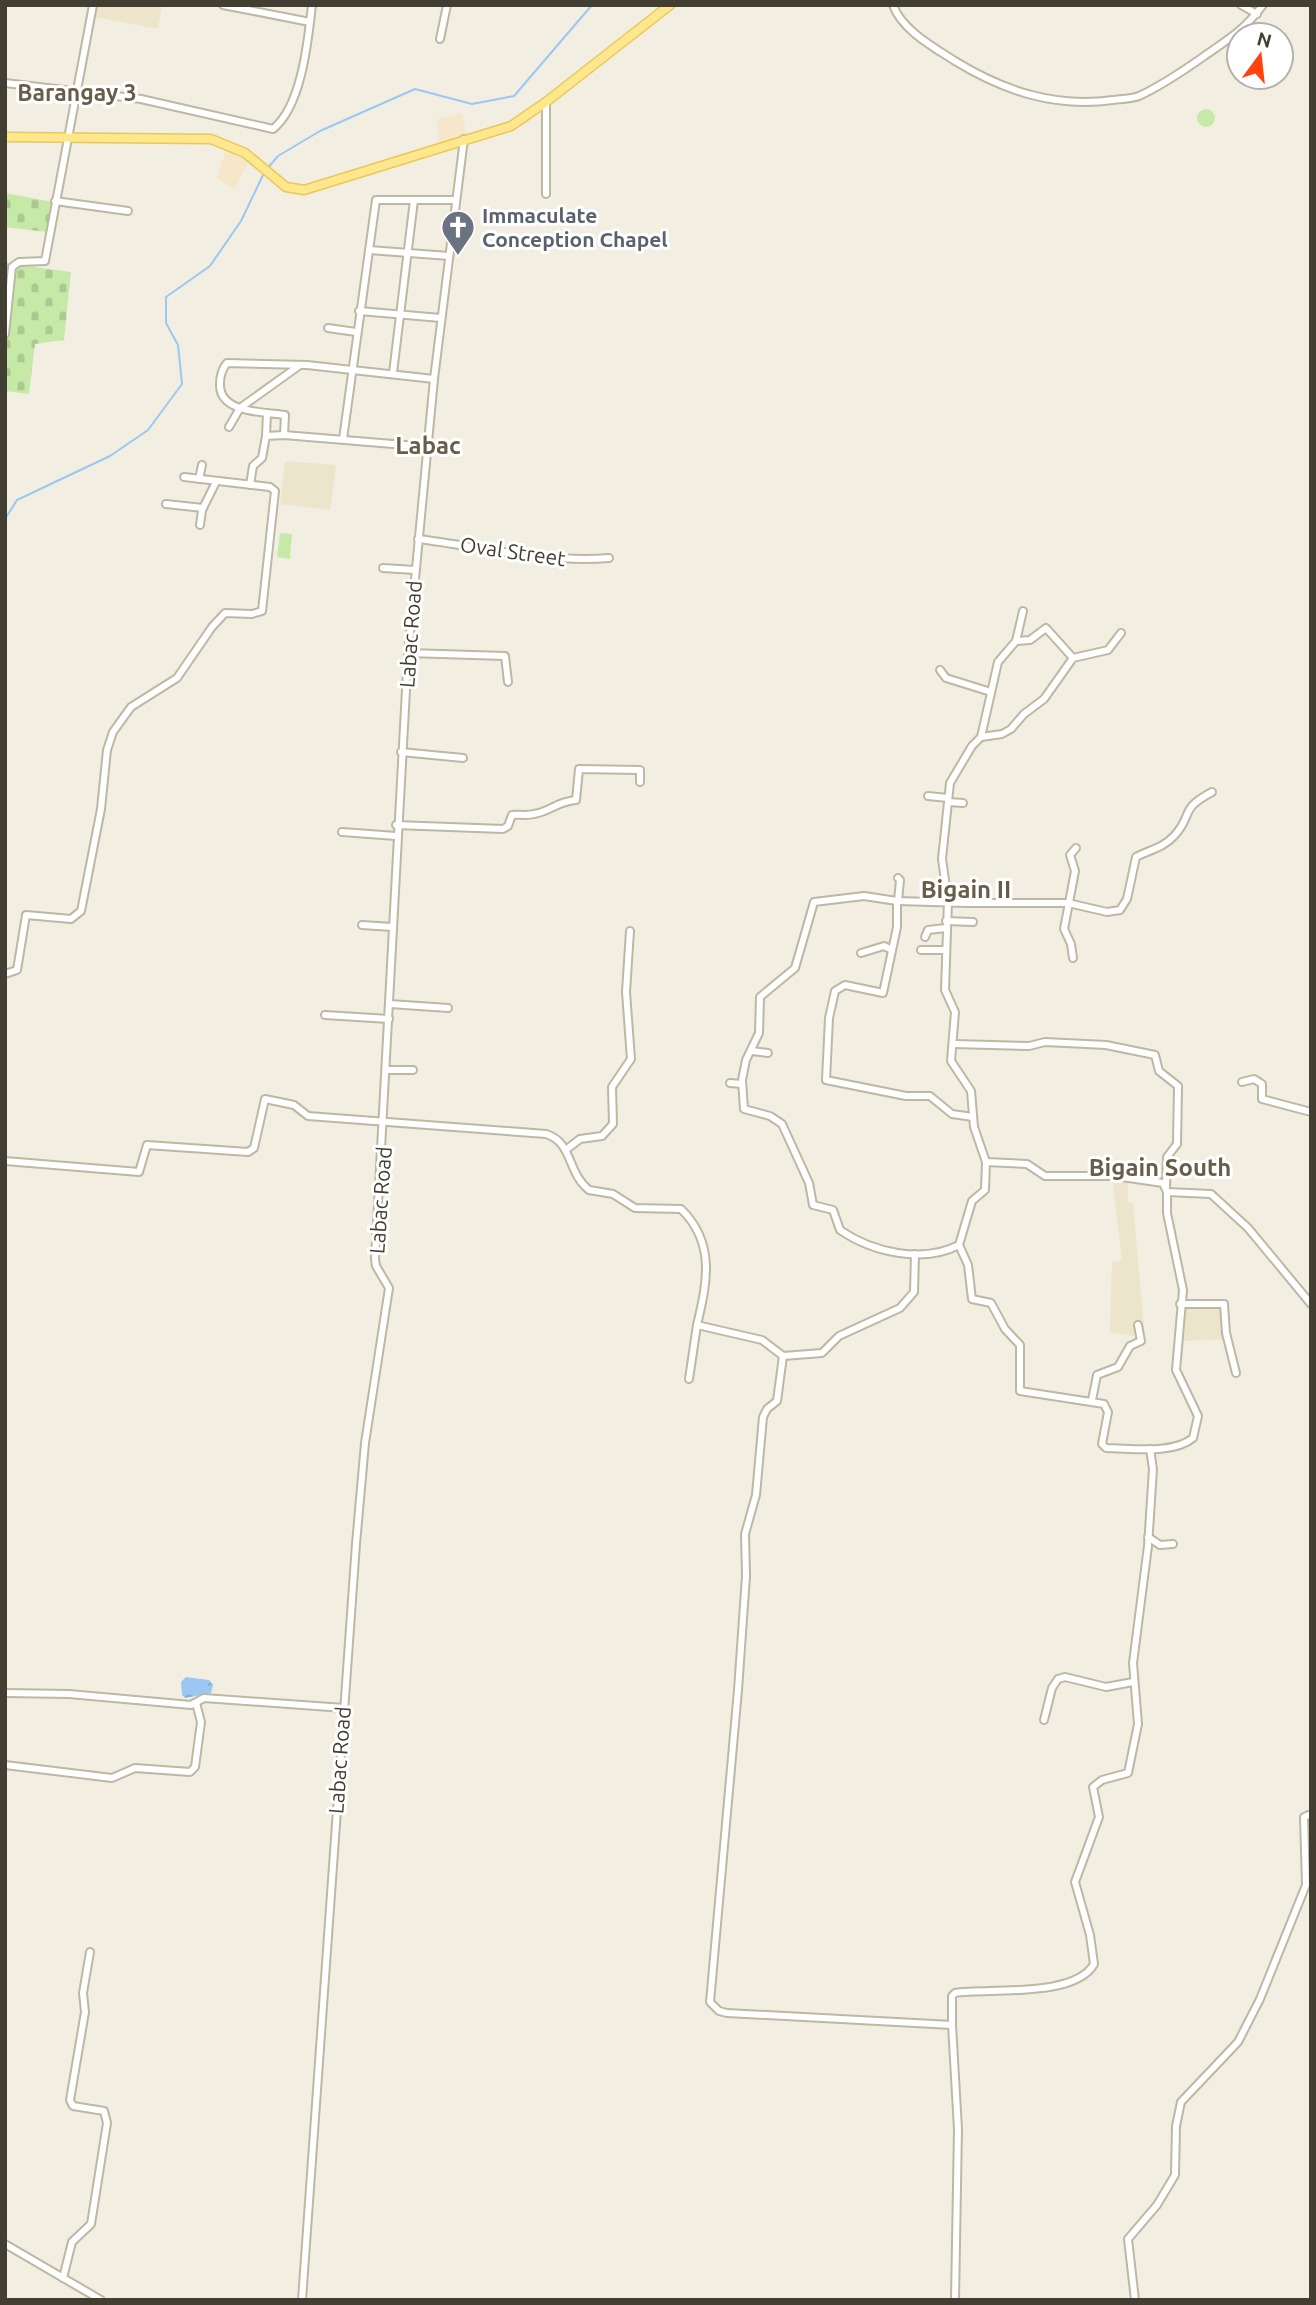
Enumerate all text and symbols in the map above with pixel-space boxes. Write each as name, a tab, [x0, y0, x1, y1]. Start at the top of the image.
north arrow	[1225, 21, 1295, 91]
text: N	[1255, 27, 1274, 52]
district label: Barangay 3	[17, 80, 137, 105]
place label: Immaculate Conception Chapel	[482, 203, 668, 251]
church icon: Immaculate Conception Chapel	[439, 208, 477, 257]
district label: Labac	[395, 432, 461, 459]
street label: Oval Street	[459, 532, 567, 570]
street label: Labac Road	[394, 580, 426, 688]
district label: Bigain II	[921, 876, 1011, 903]
street label: Labac Road	[364, 1146, 396, 1254]
district label: Bigain South	[1089, 1154, 1231, 1181]
street label: Labac Road	[323, 1706, 355, 1814]

